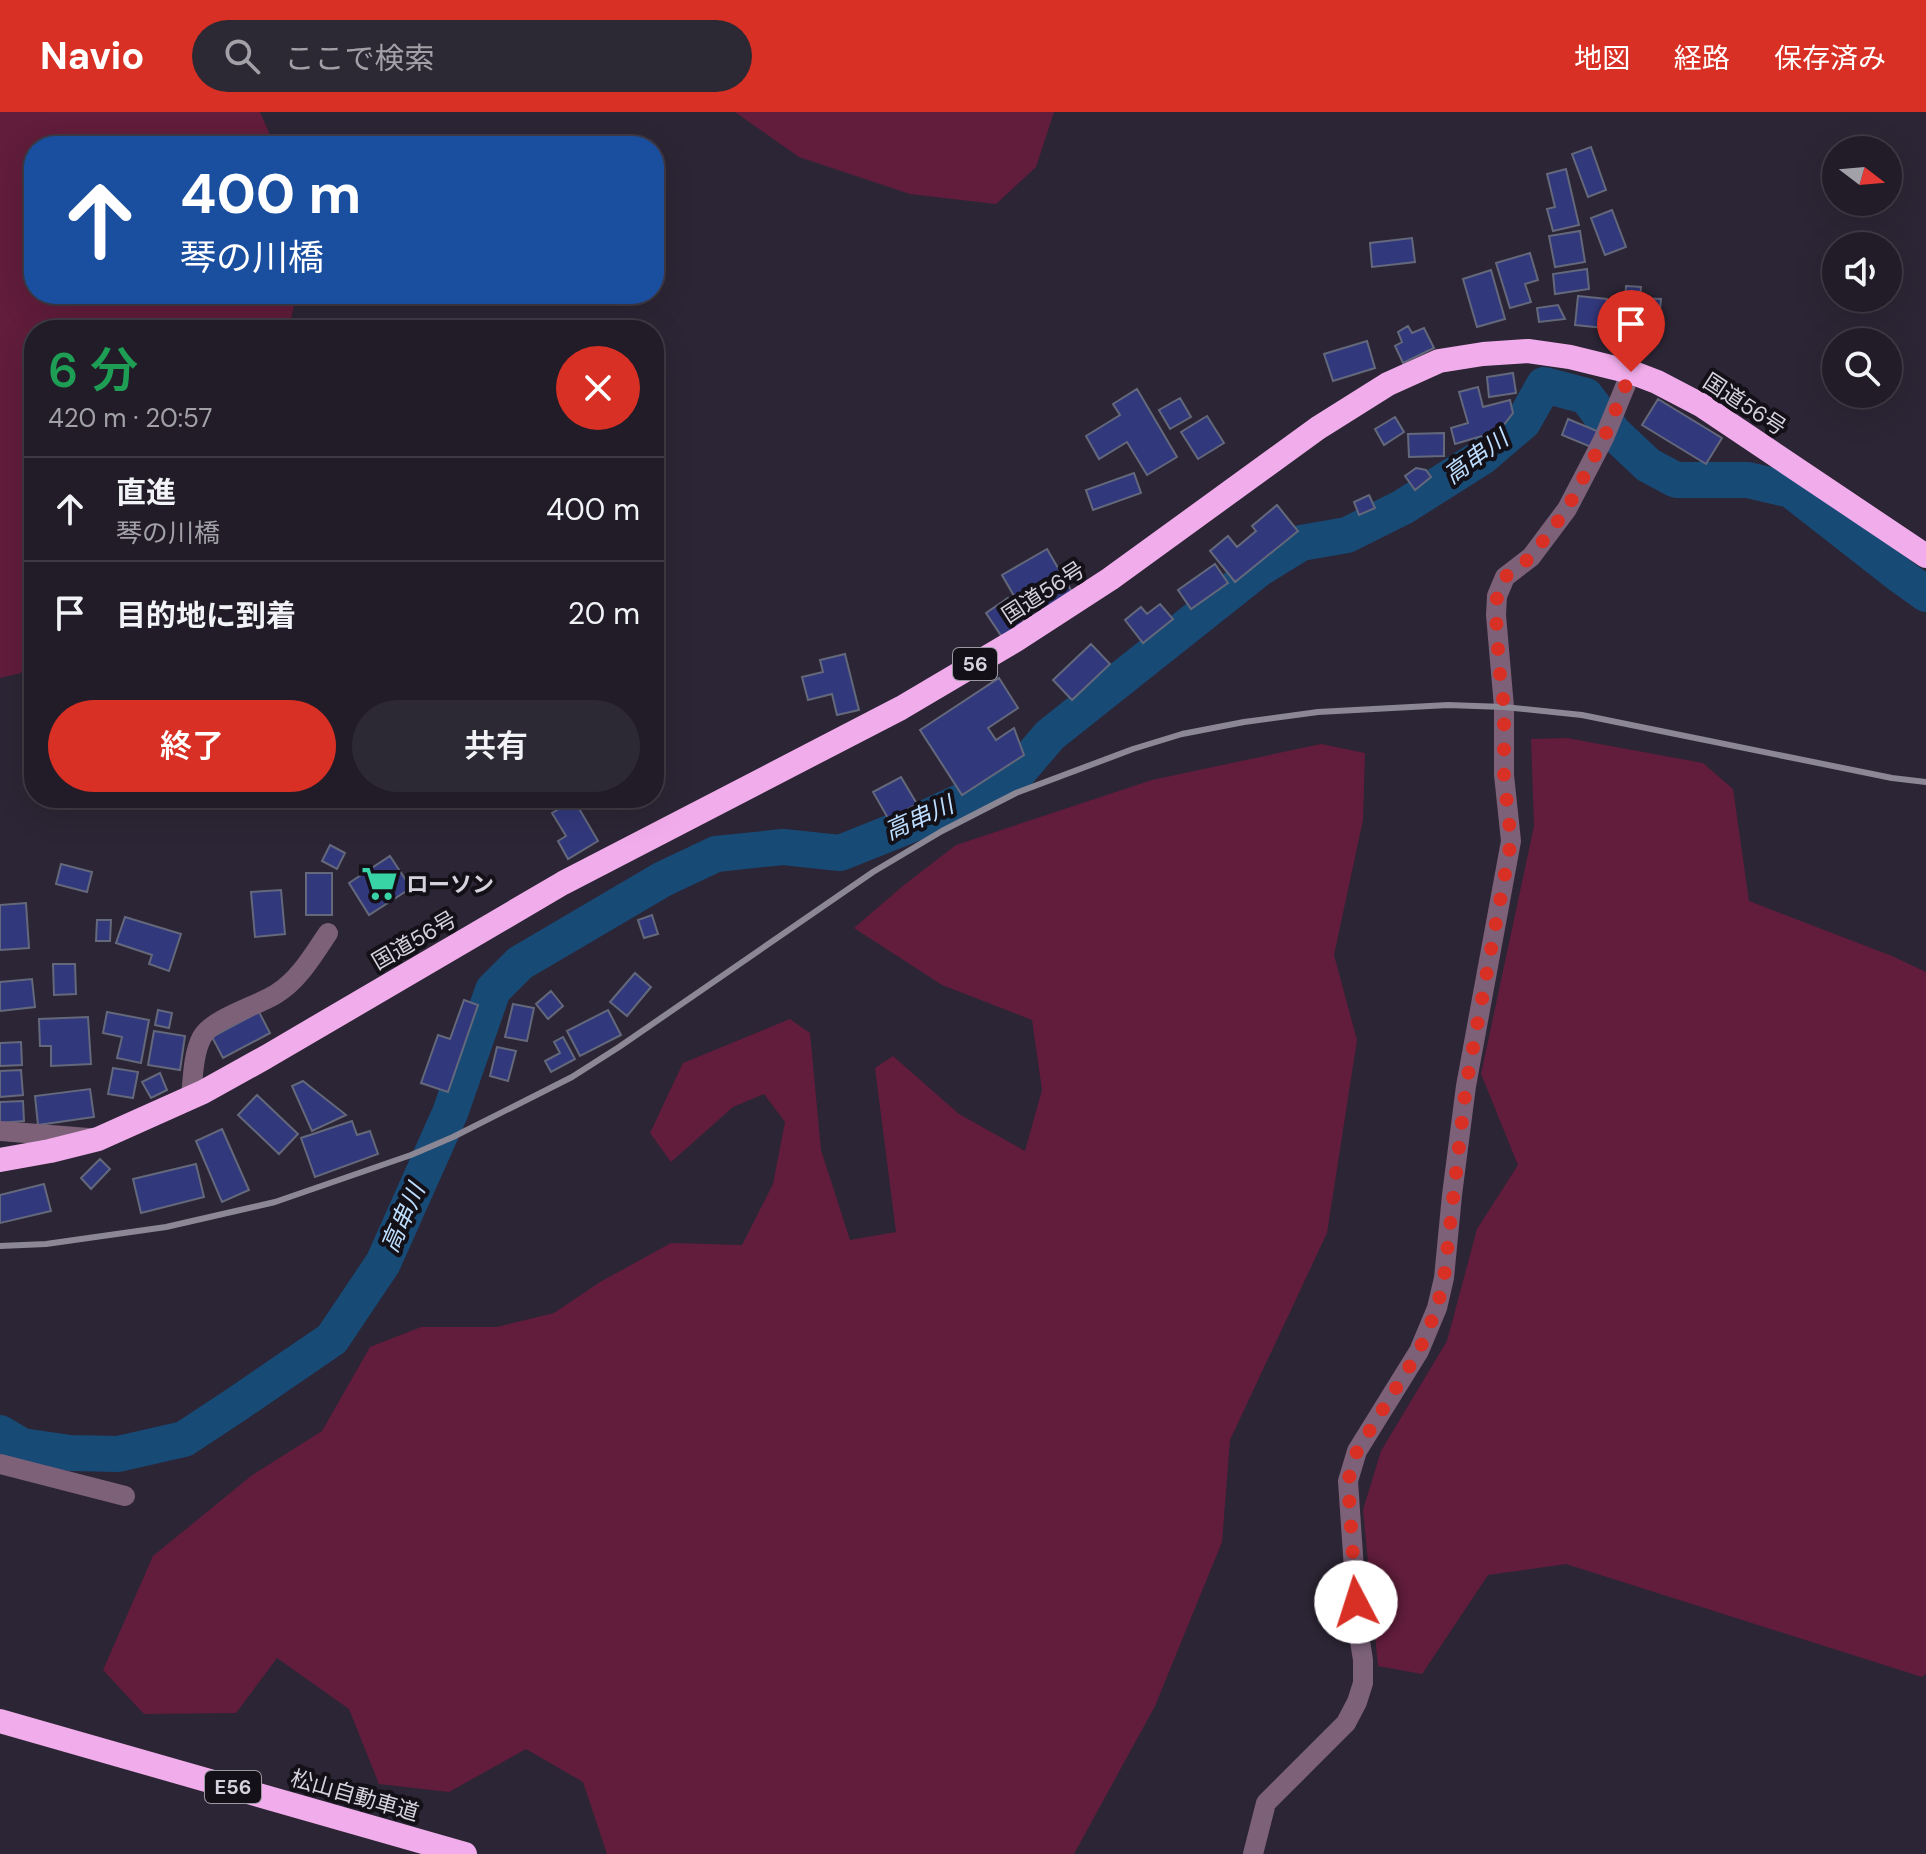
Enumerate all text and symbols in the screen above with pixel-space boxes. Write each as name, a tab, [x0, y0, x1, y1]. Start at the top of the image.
search box	[192, 20, 752, 92]
text: Navio	[40, 31, 144, 81]
icon: search	[220, 34, 264, 78]
text: ここで検索	[284, 39, 434, 78]
text: 地図	[1574, 40, 1630, 77]
text: 経路	[1674, 40, 1730, 77]
text: 保存済み	[1774, 40, 1886, 77]
north arrow	[1822, 136, 1902, 216]
map controls	[1822, 136, 1902, 408]
text: 400 m	[180, 157, 361, 230]
icon: ahead	[48, 168, 152, 272]
button: sound	[1822, 232, 1902, 312]
text: 琴の川橋	[180, 234, 324, 281]
pin	[1597, 290, 1665, 372]
icon: arrive	[1609, 302, 1653, 346]
button: search	[1822, 328, 1902, 408]
text: 6 分	[48, 339, 138, 402]
button: close	[556, 346, 640, 430]
street label: 国道56号	[1698, 367, 1792, 442]
text: 420 m · 20:57	[48, 401, 212, 435]
water label: 高串川	[1437, 421, 1516, 490]
text: 直進	[116, 473, 176, 512]
icon: ahead	[48, 487, 92, 531]
text: 400 m	[546, 490, 640, 529]
text: 琴の川橋	[116, 516, 220, 550]
street label: 国道56号	[996, 555, 1090, 630]
icon: arrive	[48, 591, 92, 635]
text: 20 m	[568, 594, 640, 633]
text: 目的地に到着	[116, 596, 296, 635]
road number: 56	[953, 648, 997, 680]
button: 終了	[48, 700, 336, 792]
button: 共有	[352, 700, 640, 792]
water label: 高串川	[880, 788, 961, 846]
supermarket icon: ローソン	[361, 865, 399, 903]
place label: ローソン	[406, 870, 494, 899]
street label: 国道56号	[367, 905, 462, 976]
water label: 高串川	[374, 1176, 433, 1257]
position arrow	[1314, 1560, 1398, 1644]
street label: 松山自動車道	[287, 1763, 422, 1828]
road number: E56	[205, 1771, 261, 1803]

